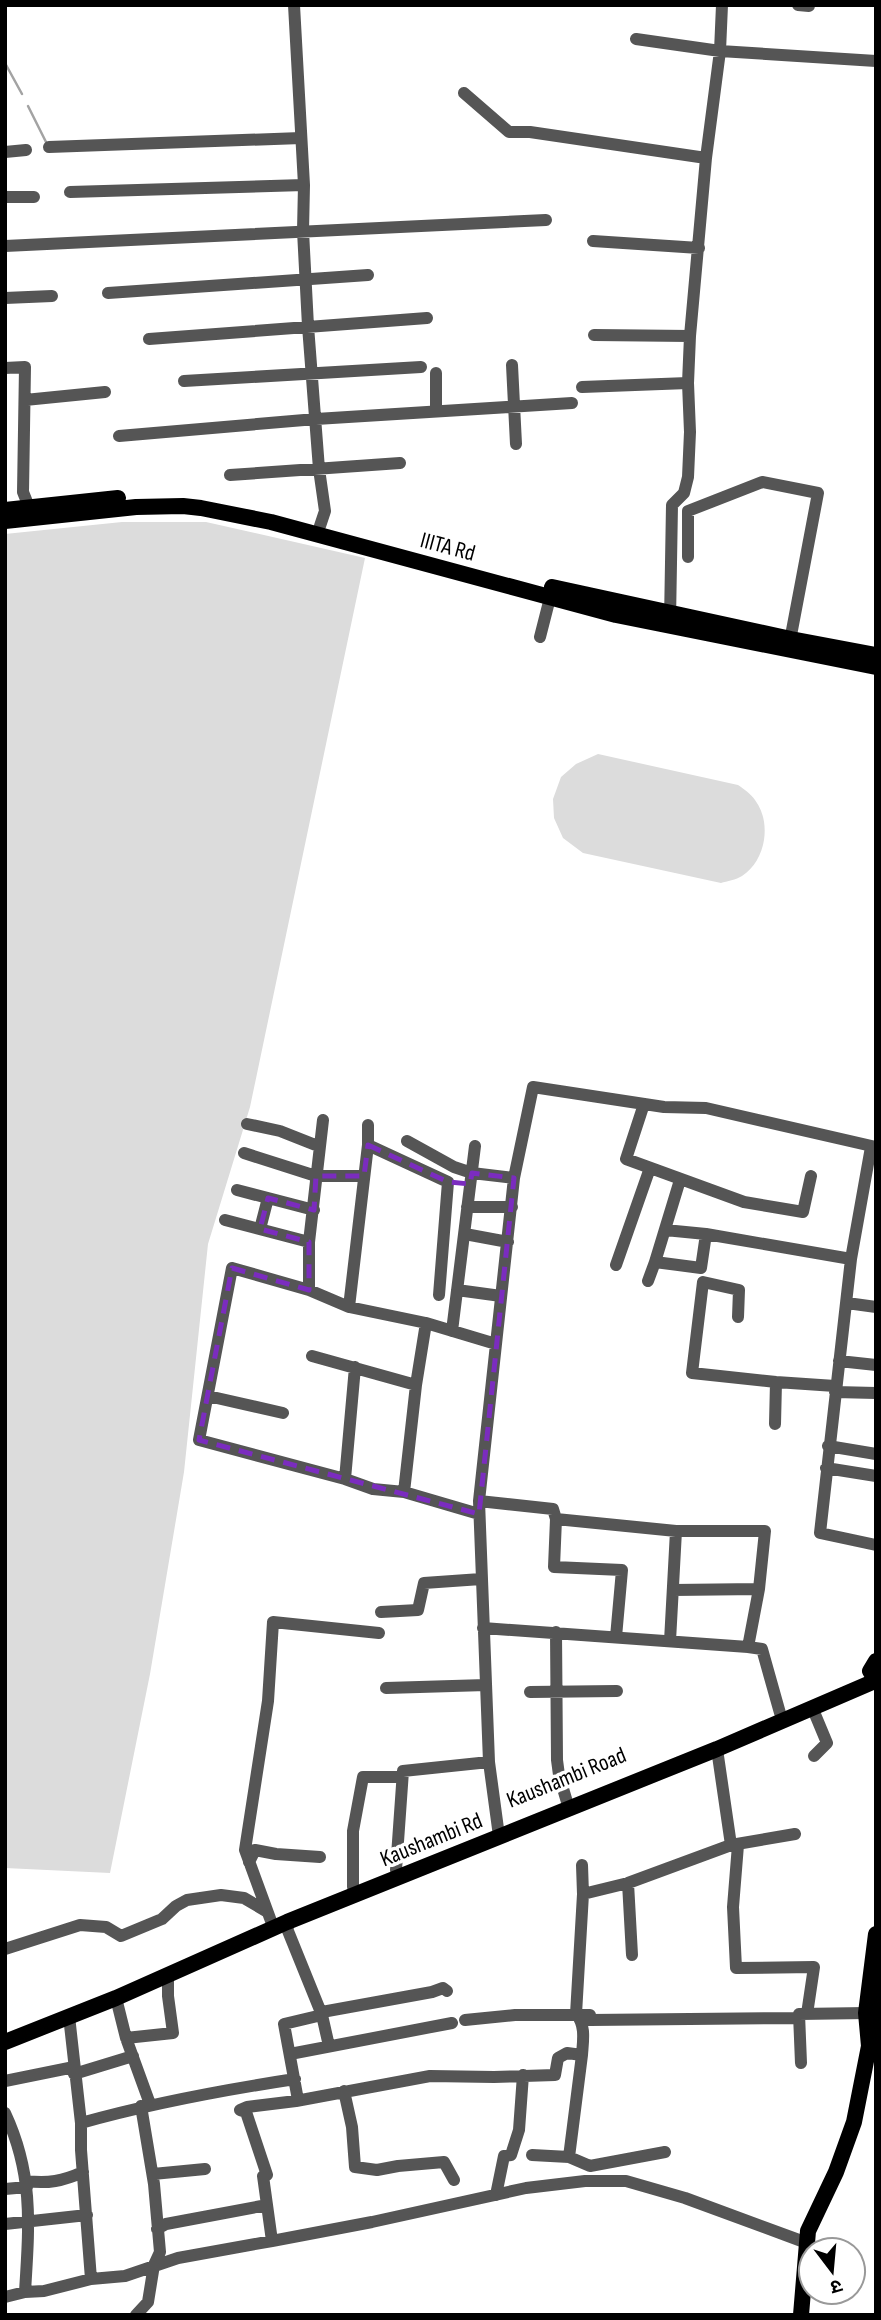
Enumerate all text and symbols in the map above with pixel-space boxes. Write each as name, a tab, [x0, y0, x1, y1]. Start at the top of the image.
street label: IIITA Rd	[417, 526, 478, 568]
street label: Kaushambi Road	[503, 1741, 630, 1815]
street label: Kaushambi Rd	[376, 1807, 487, 1873]
north arrow	[797, 2236, 867, 2306]
text: उ	[827, 2273, 845, 2299]

